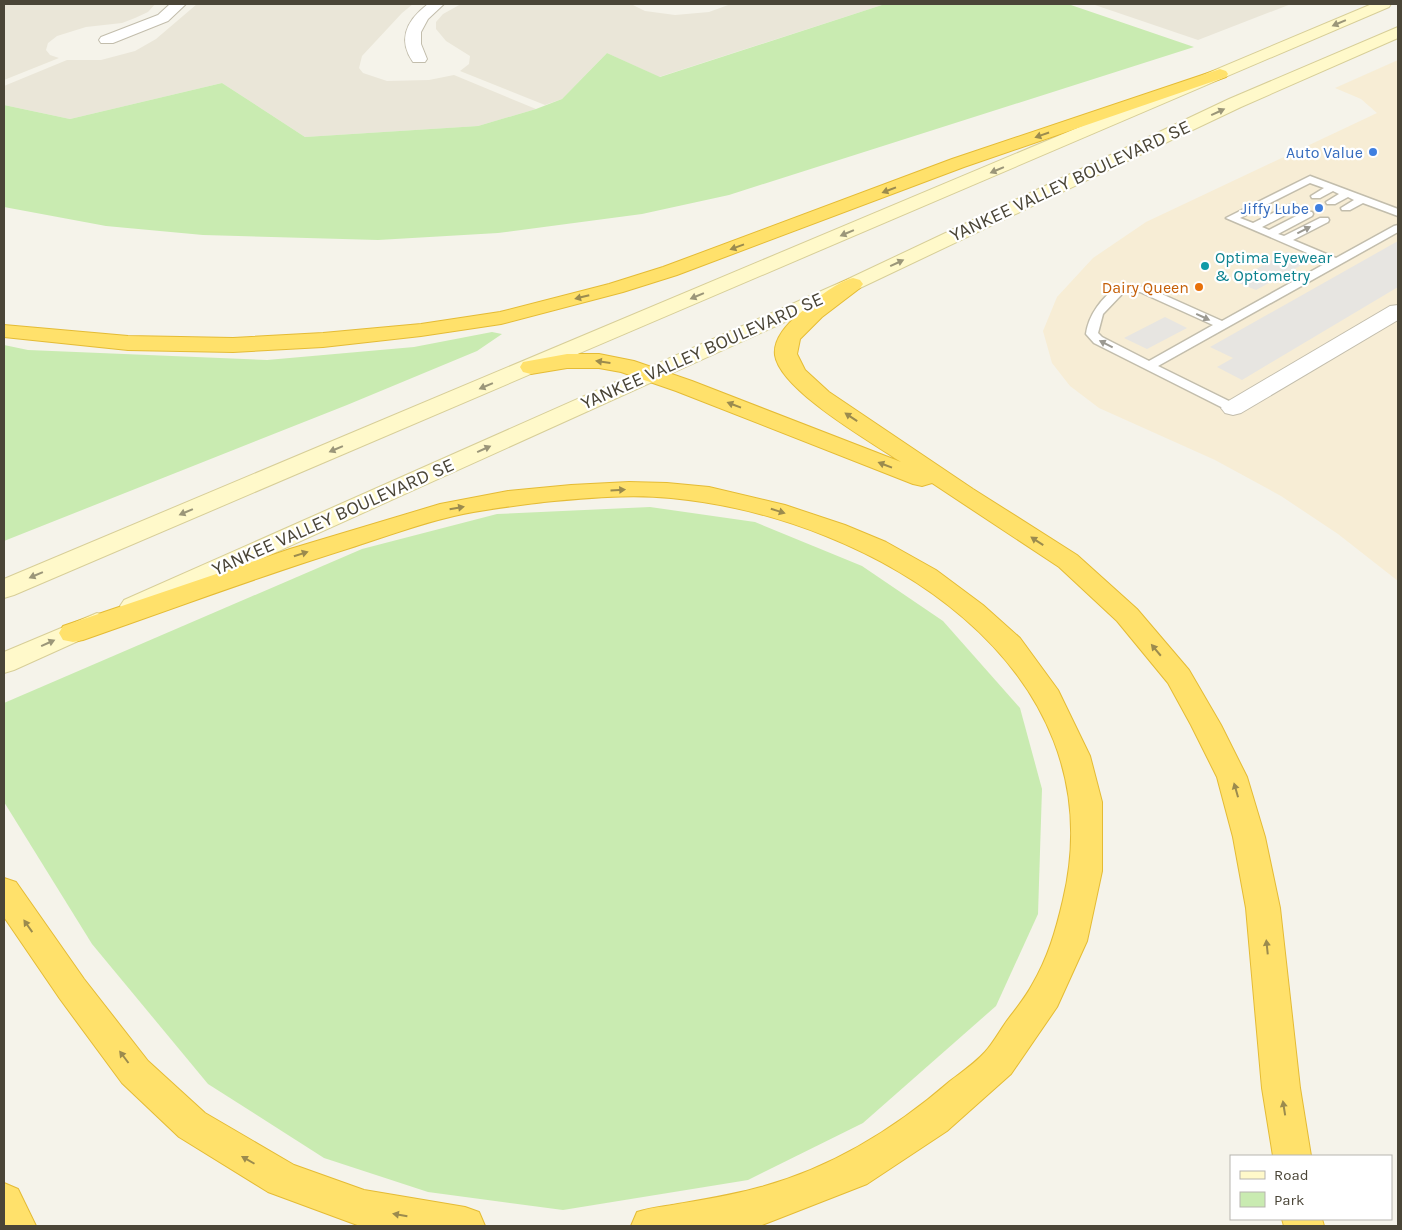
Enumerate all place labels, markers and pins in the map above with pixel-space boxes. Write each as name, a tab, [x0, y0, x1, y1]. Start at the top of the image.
place label: Auto Value	[1286, 143, 1363, 162]
marker: Auto Value	[1367, 146, 1379, 158]
place label: Jiffy Lube	[1241, 199, 1309, 218]
marker: Jiffy Lube	[1313, 202, 1325, 214]
place label: Optima Eyewear & Optometry	[1215, 248, 1332, 285]
marker: Optima Eyewear & Optometry	[1199, 260, 1211, 272]
place label: Dairy Queen	[1102, 278, 1189, 297]
marker: Dairy Queen	[1193, 281, 1205, 293]

